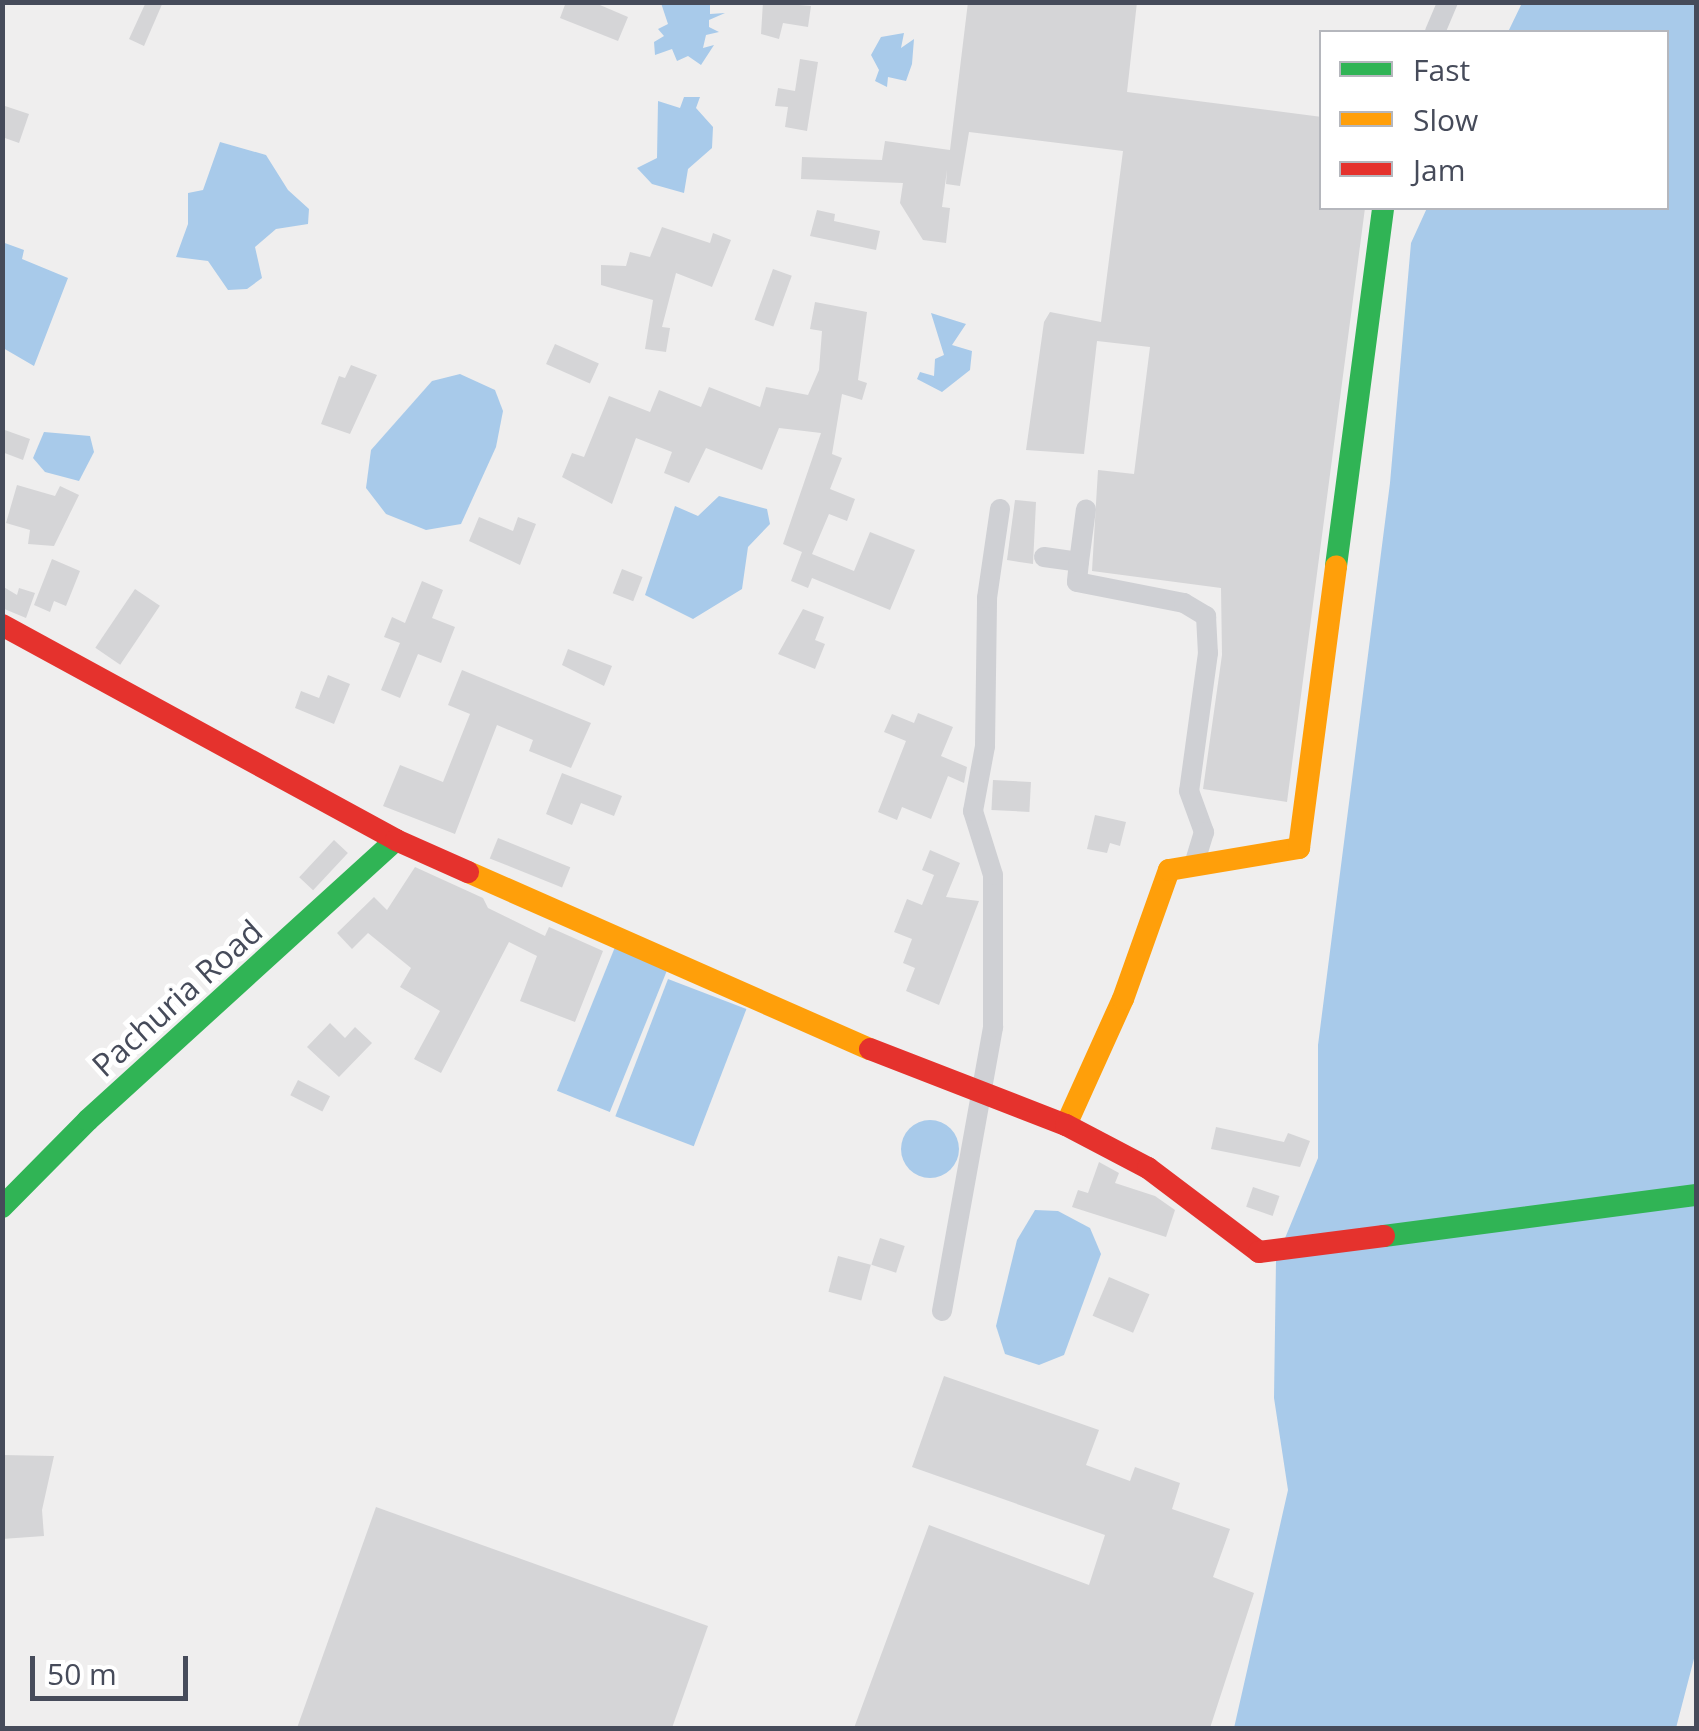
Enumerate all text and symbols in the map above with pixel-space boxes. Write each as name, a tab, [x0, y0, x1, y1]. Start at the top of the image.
legend	[1319, 30, 1669, 210]
text: Fast	[1413, 49, 1470, 90]
text: Slow	[1413, 99, 1478, 140]
text: Jam	[1413, 149, 1466, 190]
street label: Pachuria Road	[84, 912, 270, 1084]
scale bar	[35, 1636, 192, 1698]
text: 50 m	[47, 1653, 117, 1694]

